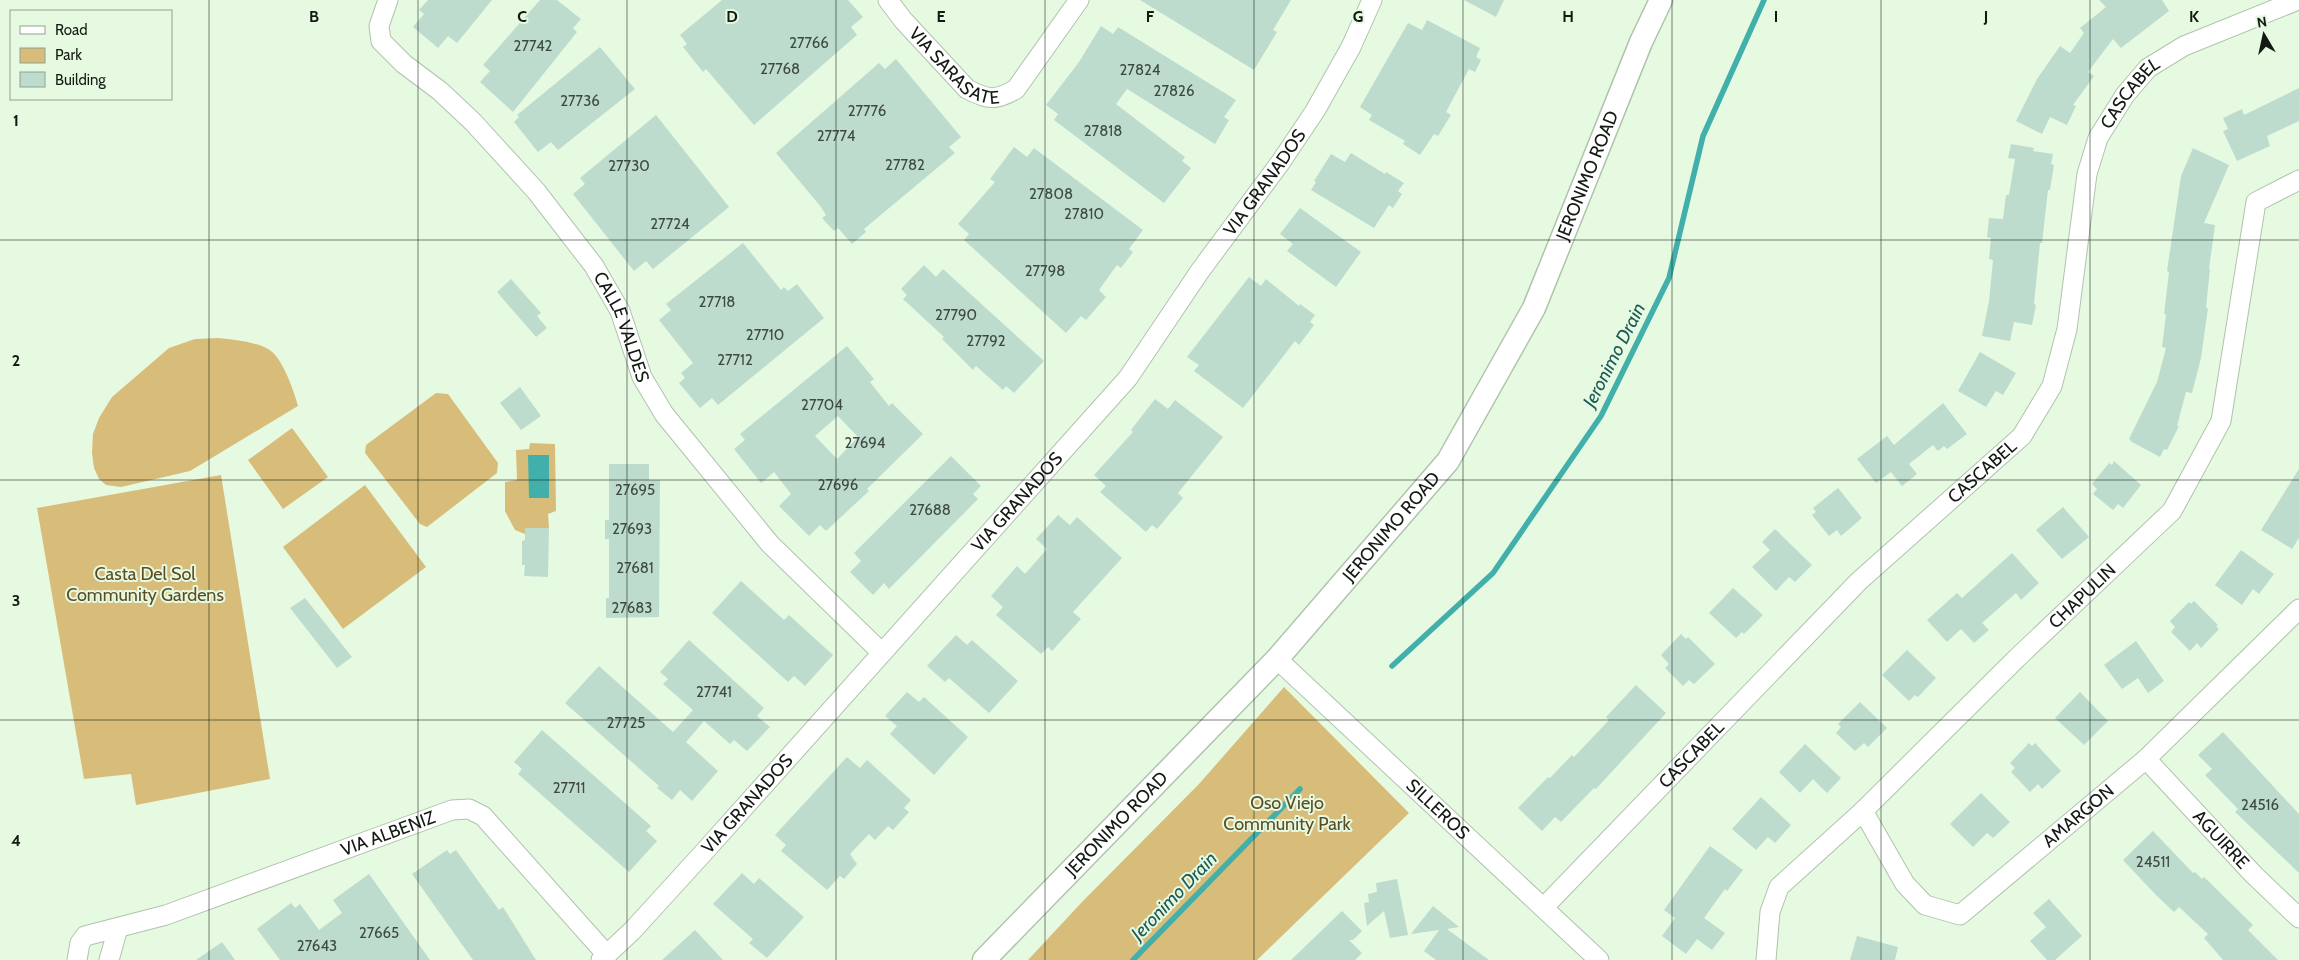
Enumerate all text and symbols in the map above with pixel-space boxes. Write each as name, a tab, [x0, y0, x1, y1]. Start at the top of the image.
text: B	[309, 7, 319, 26]
text: C	[517, 7, 527, 26]
text: D	[726, 7, 738, 26]
text: F	[1146, 7, 1155, 26]
text: G	[1353, 7, 1363, 26]
text: H	[1562, 7, 1574, 26]
text: I	[1774, 7, 1778, 26]
text: J	[1983, 7, 1988, 26]
text: K	[2189, 7, 2199, 26]
legend	[10, 10, 172, 100]
north arrow	[2239, 10, 2289, 60]
text: N	[2256, 12, 2268, 32]
street label: VIA SARASATE	[904, 17, 1010, 101]
text: Road	[55, 21, 88, 39]
house number: 27766	[789, 34, 829, 52]
house number: 27742	[514, 37, 553, 55]
text: Park	[55, 46, 82, 64]
street label: CASCABEL	[2096, 53, 2163, 133]
house number: 27768	[760, 60, 800, 78]
house number: 27824	[1119, 61, 1161, 79]
text: Building	[55, 71, 106, 89]
house number: 27826	[1154, 82, 1194, 100]
house number: 27736	[560, 92, 600, 110]
house number: 27776	[848, 102, 886, 120]
street label: JERONIMO ROAD	[1551, 108, 1623, 244]
text: 1	[13, 111, 19, 130]
house number: 27818	[1084, 122, 1122, 140]
street label: VIA GRANADOS	[1219, 125, 1311, 240]
house number: 27774	[817, 127, 856, 145]
house number: 27782	[885, 156, 925, 174]
house number: 27730	[608, 157, 650, 175]
house number: 27808	[1029, 185, 1073, 203]
house number: 27810	[1064, 205, 1104, 223]
house number: 27724	[650, 215, 690, 233]
house number: 27798	[1025, 262, 1065, 280]
street label: CALLE VALDES	[589, 268, 654, 385]
house number: 27718	[699, 293, 735, 311]
water label: Jeronimo Drain	[1577, 299, 1650, 413]
house number: 27790	[935, 306, 977, 324]
house number: 27710	[746, 326, 784, 344]
house number: 27792	[966, 332, 1006, 350]
text: 2	[12, 351, 20, 370]
house number: 27712	[717, 351, 753, 369]
house number: 27704	[801, 396, 843, 414]
house number: 27694	[845, 434, 886, 452]
street label: CASCABEL	[1943, 435, 2021, 508]
street label: VIA GRANADOS	[967, 448, 1067, 556]
street label: JERONIMO ROAD	[1337, 467, 1445, 587]
house number: 27696	[818, 476, 858, 494]
house number: 27695	[615, 481, 655, 499]
house number: 27688	[909, 501, 951, 519]
house number: 27693	[612, 520, 652, 538]
house number: 27681	[616, 559, 654, 577]
street label: CHAPULIN	[2044, 559, 2120, 633]
park label: Casta Del Sol Community Gardens	[66, 563, 224, 606]
text: 3	[12, 591, 20, 610]
house number: 27683	[612, 599, 652, 617]
house number: 27741	[696, 683, 732, 701]
house number: 27725	[607, 714, 645, 732]
street label: CASCABEL	[1654, 716, 1729, 793]
street label: VIA GRANADOS	[697, 750, 797, 858]
street label: JERONIMO ROAD	[1060, 767, 1172, 882]
street label: SILLEROS	[1402, 774, 1474, 844]
house number: 27711	[553, 779, 585, 797]
street label: AMARGON	[2038, 780, 2118, 852]
park label: Oso Viejo Community Park	[1223, 792, 1352, 835]
house number: 24516	[2241, 796, 2279, 814]
street label: VIA ALBENIZ	[338, 806, 438, 861]
street label: AGUIRRE	[2188, 806, 2254, 873]
text: 4	[11, 831, 21, 850]
water label: Jeronimo Drain	[1125, 847, 1222, 947]
house number: 24511	[2136, 853, 2170, 871]
house number: 27665	[359, 924, 399, 942]
house number: 27643	[297, 937, 337, 955]

